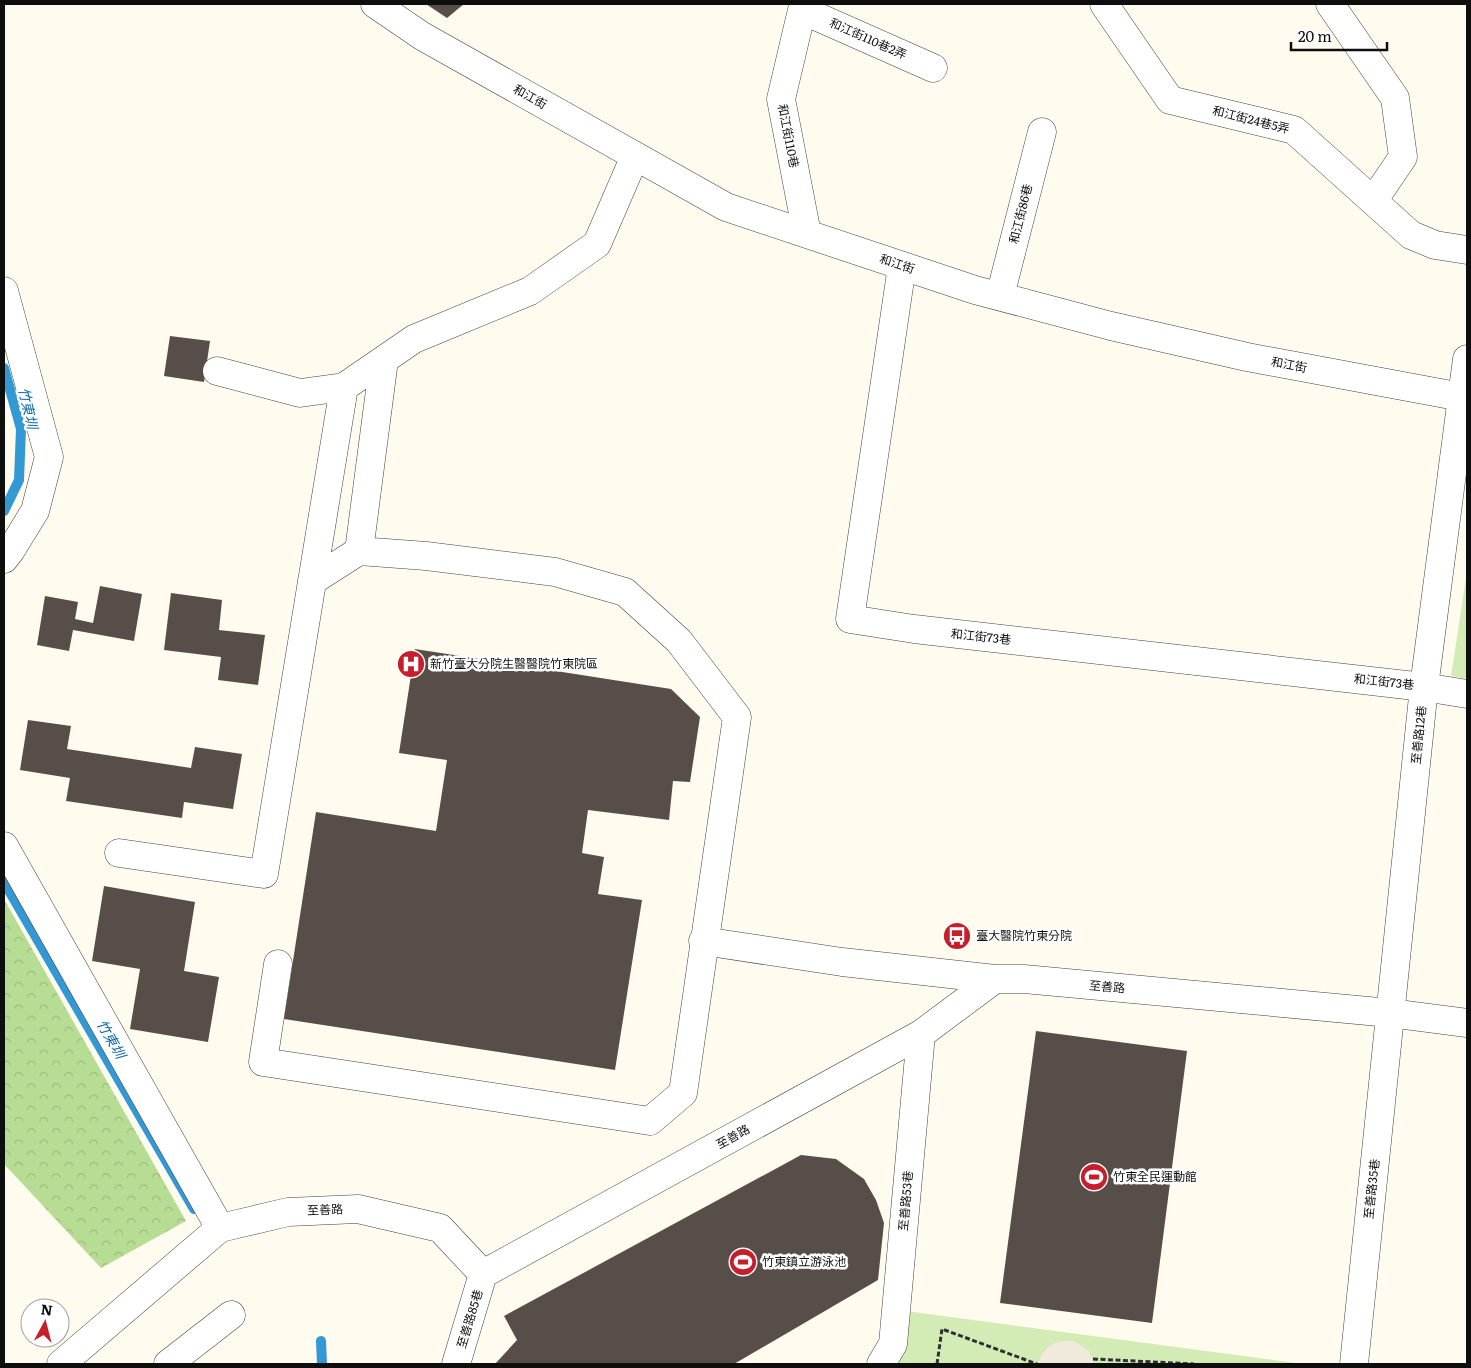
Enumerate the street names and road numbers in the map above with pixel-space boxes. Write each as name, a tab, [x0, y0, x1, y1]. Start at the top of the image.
street label: 和江街110巷2弄	[827, 13, 910, 63]
street label: 和江街	[510, 80, 551, 113]
street label: 和江街24巷5弄	[1211, 101, 1292, 137]
street label: 和江街110巷	[774, 102, 804, 169]
street label: 和江街86巷	[1004, 182, 1036, 246]
street label: 和江街	[877, 249, 917, 277]
street label: 和江街	[1270, 352, 1309, 376]
street label: 和江街73巷	[950, 624, 1012, 648]
street label: 和江街73巷	[1353, 669, 1415, 693]
street label: 至善路12巷	[1406, 705, 1430, 765]
street label: 至善路	[1088, 975, 1126, 997]
street label: 至善路	[712, 1120, 753, 1153]
street label: 至善路35巷	[1359, 1158, 1383, 1220]
street label: 至善路53巷	[893, 1170, 917, 1232]
street label: 至善路	[307, 1199, 343, 1219]
street label: 至善路85巷	[452, 1287, 487, 1350]

